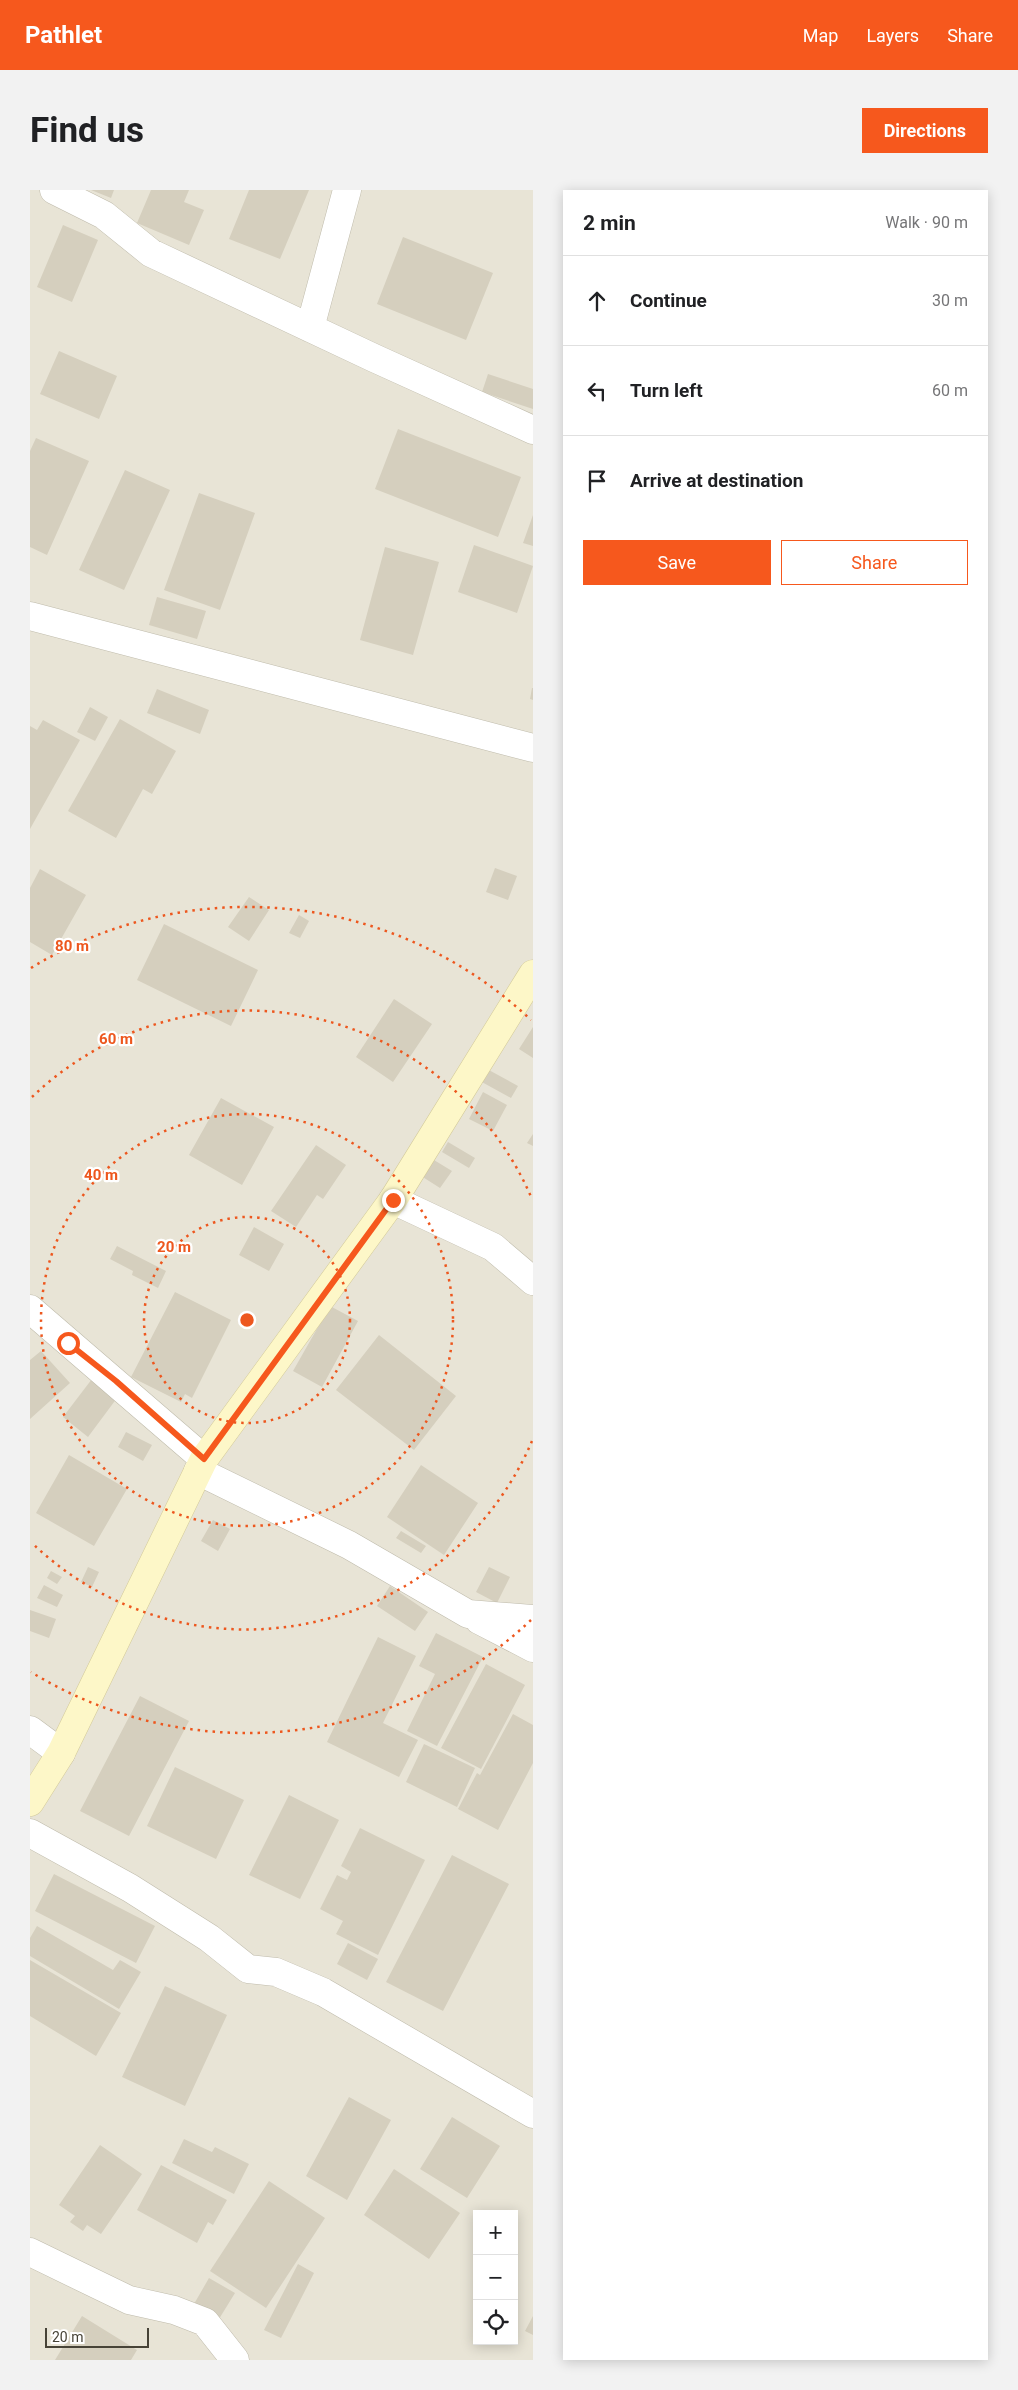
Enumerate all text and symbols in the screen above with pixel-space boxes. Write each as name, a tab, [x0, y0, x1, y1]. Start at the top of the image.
text: Pathlet	[25, 21, 102, 49]
text: Map	[803, 25, 838, 46]
text: Layers	[866, 25, 919, 46]
text: Share	[947, 25, 993, 46]
button: Directions	[862, 108, 988, 153]
text: Find us	[30, 110, 144, 151]
text: 2 min	[583, 211, 636, 235]
text: Walk · 90 m	[885, 213, 968, 232]
icon: ahead	[583, 287, 611, 315]
text: Continue	[630, 289, 707, 312]
text: 30 m	[932, 291, 968, 310]
icon: left	[583, 377, 611, 405]
text: Turn left	[630, 379, 703, 402]
text: 60 m	[932, 381, 968, 400]
icon: arrive	[583, 467, 611, 495]
text: Arrive at destination	[630, 469, 803, 492]
button: Save	[583, 540, 771, 585]
button: Share	[781, 540, 968, 585]
text: 80 m	[55, 937, 89, 955]
text: 60 m	[99, 1030, 133, 1048]
text: 40 m	[84, 1166, 118, 1184]
route end	[382, 1189, 405, 1212]
text: 20 m	[157, 1238, 191, 1256]
centre of rings	[238, 1311, 256, 1329]
route start	[57, 1332, 80, 1355]
map controls	[473, 2210, 518, 2345]
button: +	[473, 2210, 518, 2255]
button: −	[473, 2255, 518, 2300]
button: locate	[473, 2300, 518, 2345]
scale bar	[45, 2325, 149, 2348]
text: 20 m	[52, 2329, 84, 2345]

